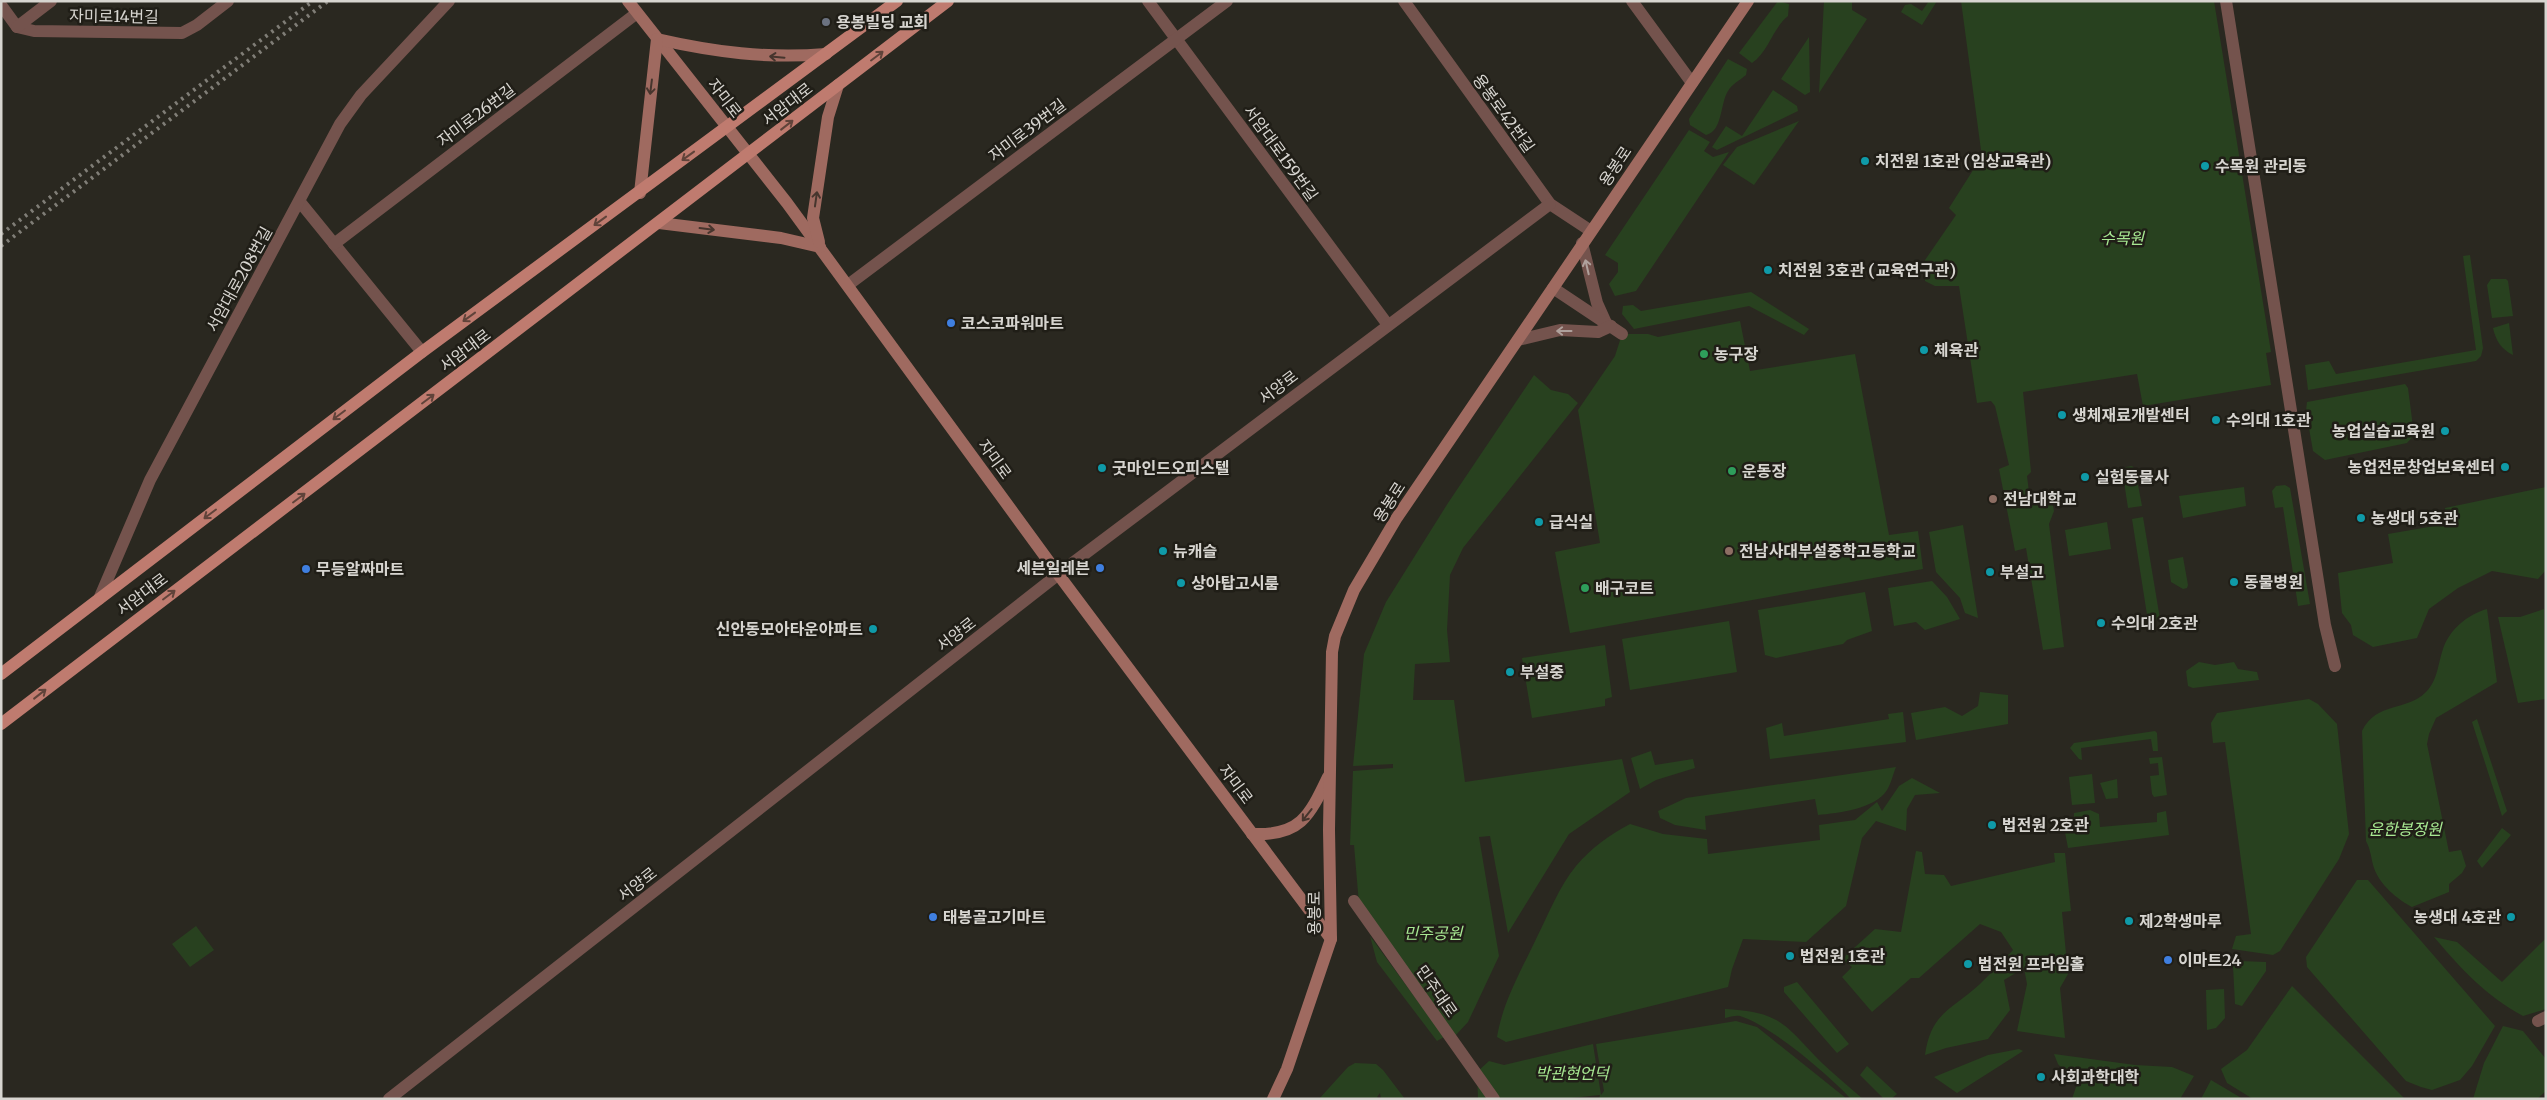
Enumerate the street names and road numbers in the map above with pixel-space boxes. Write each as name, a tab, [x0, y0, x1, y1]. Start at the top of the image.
street label: 자미로14번길	[69, 5, 159, 27]
street label: 용봉로42번길	[1469, 70, 1539, 156]
street label: 자미로	[704, 74, 747, 122]
street label: 서암대로	[758, 78, 817, 130]
street label: 자미로26번길	[433, 79, 519, 151]
street label: 자미로39번길	[984, 94, 1070, 166]
street label: 서암대로159번길	[1240, 101, 1322, 205]
street label: 용봉로	[1594, 142, 1636, 190]
street label: 서암대로208번길	[202, 223, 276, 335]
street label: 서암대로	[435, 324, 495, 376]
street label: 서양로	[1254, 366, 1302, 408]
street label: 자미로	[974, 435, 1016, 483]
street label: 용봉로	[1369, 478, 1410, 526]
street label: 서암대로	[112, 568, 172, 620]
street label: 서양로	[932, 612, 980, 655]
street label: 자미로	[1215, 760, 1257, 808]
street label: 서양로	[613, 862, 661, 905]
street label: 용봉로	[1304, 891, 1324, 935]
street label: 민주대로	[1412, 961, 1462, 1021]

